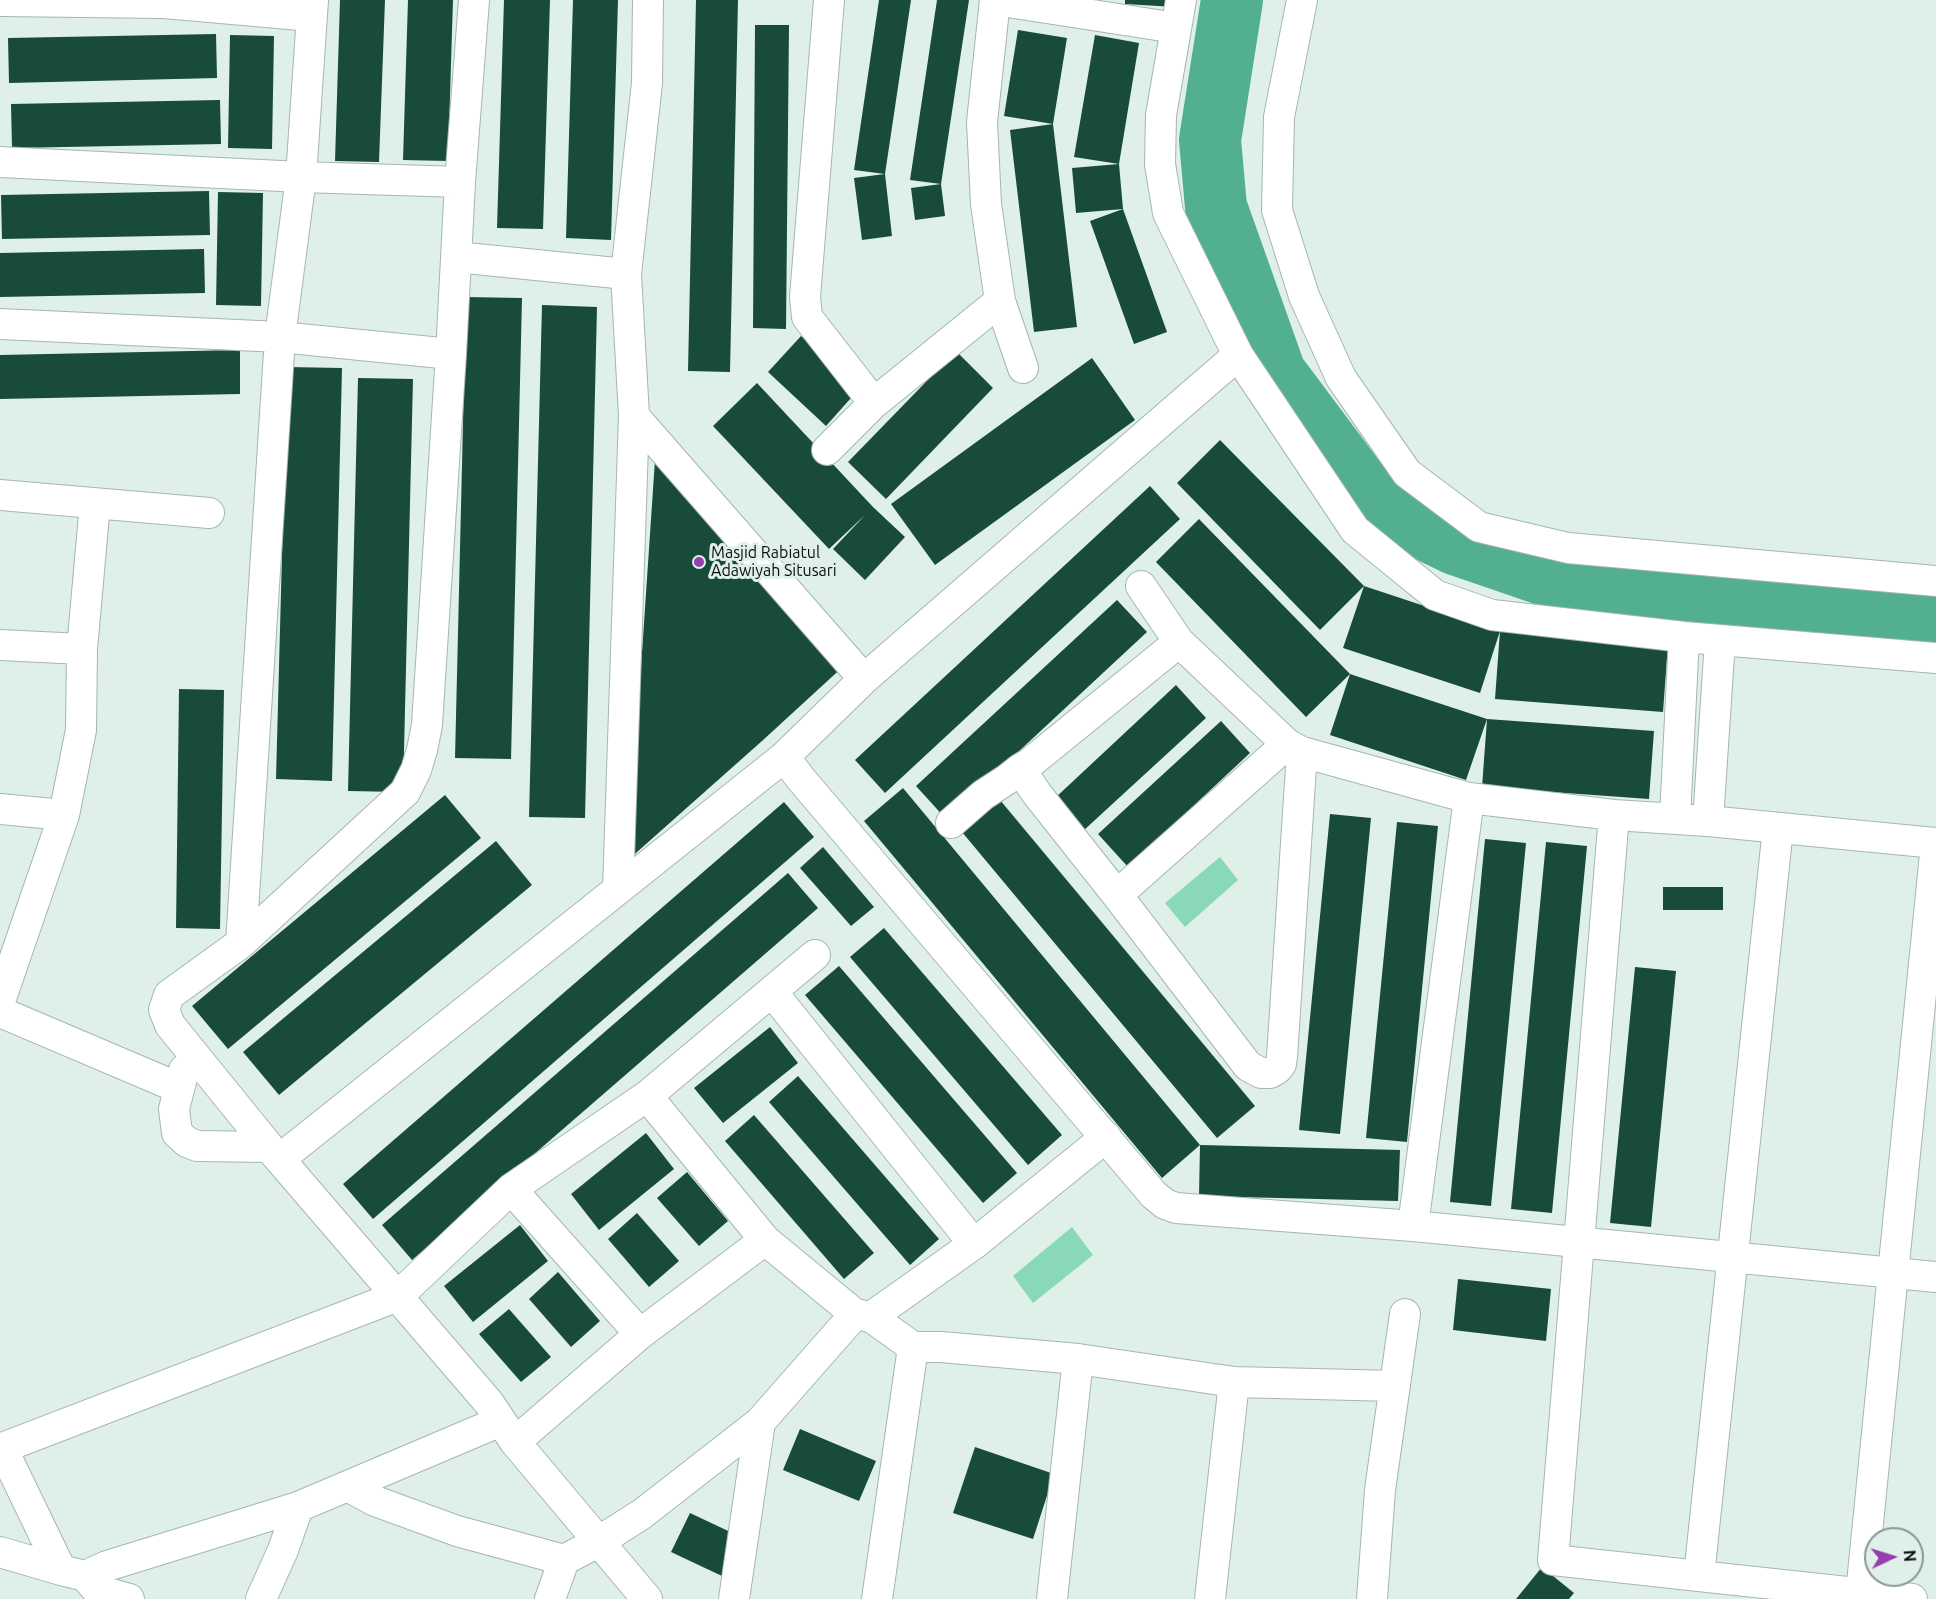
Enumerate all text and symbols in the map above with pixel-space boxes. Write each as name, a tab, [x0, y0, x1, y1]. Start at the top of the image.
place label: Masjid Rabiatul Adawiyah Situsari	[711, 543, 837, 581]
marker: Masjid Rabiatul Adawiyah Situsari	[692, 555, 706, 569]
north arrow	[1864, 1527, 1924, 1587]
text: N	[1901, 1549, 1919, 1562]

